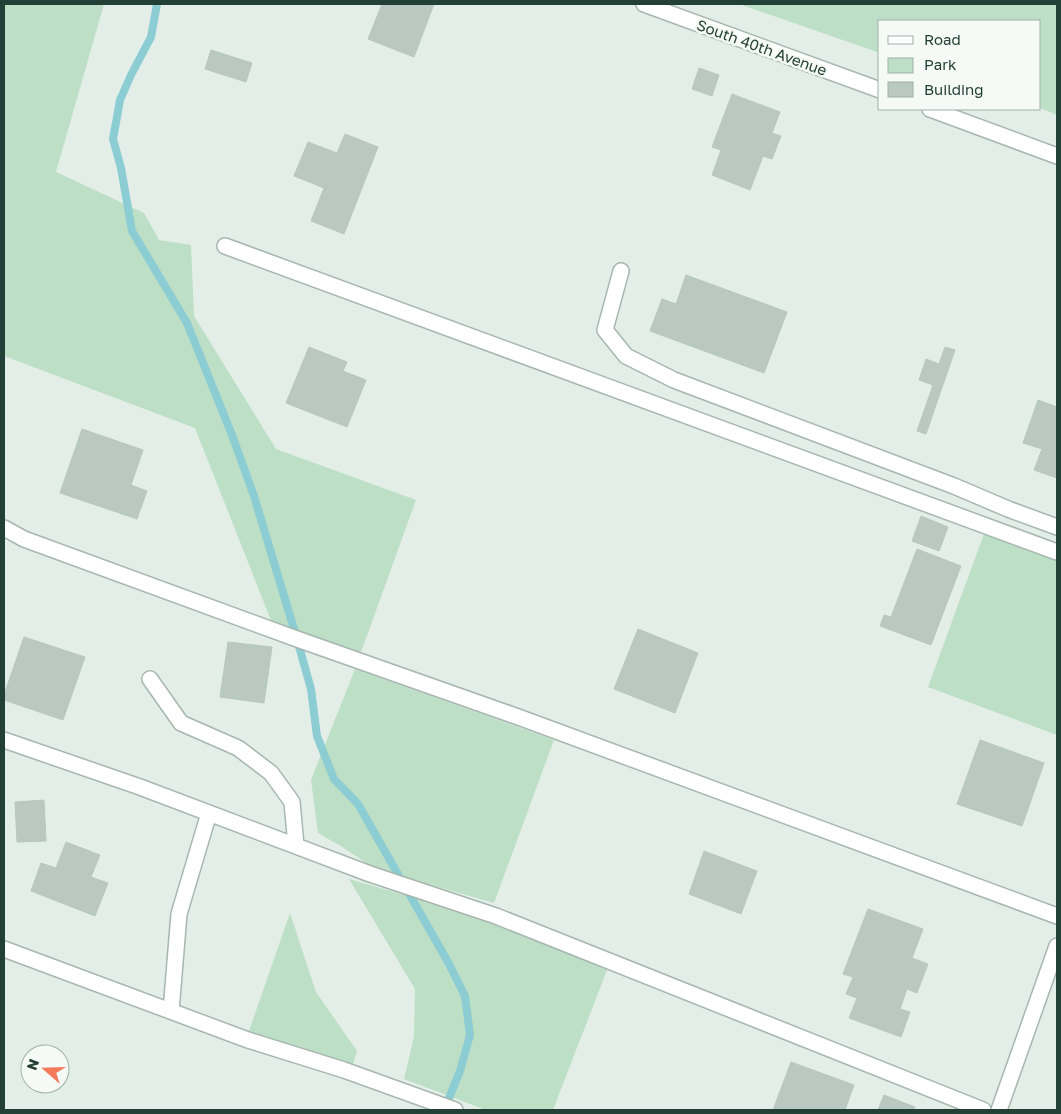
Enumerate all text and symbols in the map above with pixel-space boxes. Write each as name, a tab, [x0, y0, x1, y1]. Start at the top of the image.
street label: South 40th Avenue	[695, 15, 830, 79]
legend	[878, 20, 1041, 110]
text: Road	[924, 30, 961, 48]
text: Park	[924, 55, 957, 73]
text: Building	[924, 80, 984, 98]
north arrow	[20, 1044, 70, 1094]
text: N	[23, 1056, 42, 1072]

